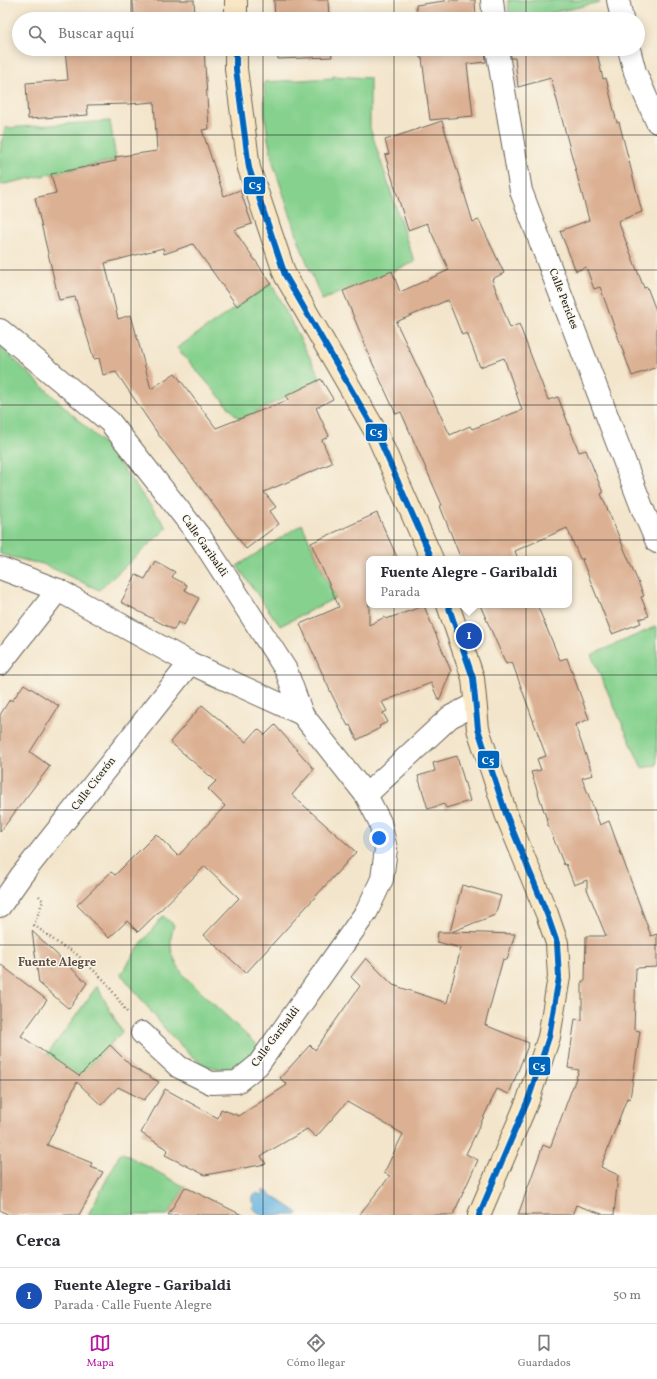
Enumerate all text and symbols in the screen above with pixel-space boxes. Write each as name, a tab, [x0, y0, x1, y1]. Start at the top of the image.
search box	[12, 12, 645, 56]
icon: search	[26, 23, 48, 45]
text: Buscar aquí	[58, 24, 134, 45]
line badge: C5	[243, 176, 266, 195]
text: C5	[249, 179, 261, 194]
street label: Calle Pericles	[545, 267, 582, 332]
line badge: C5	[365, 423, 388, 442]
text: C5	[370, 426, 382, 441]
street label: Calle Garibaldi	[177, 512, 231, 580]
popup	[366, 556, 572, 608]
text: Fuente Alegre - Garibaldi	[380, 563, 558, 584]
text: Parada	[380, 584, 420, 602]
pin: 1	[456, 621, 482, 651]
line badge: C5	[477, 750, 500, 769]
street label: Calle Cicerón	[68, 754, 120, 814]
text: C5	[482, 754, 494, 769]
your location	[369, 828, 389, 848]
district label: Fuente Alegre	[18, 955, 96, 971]
street label: Calle Garibaldi	[248, 1004, 304, 1070]
line badge: C5	[528, 1056, 551, 1076]
text: C5	[533, 1060, 545, 1075]
text: Cerca	[16, 1230, 61, 1253]
text: Fuente Alegre - Garibaldi	[54, 1276, 231, 1297]
text: 1	[26, 1287, 32, 1305]
text: 50 m	[613, 1287, 641, 1305]
text: Parada · Calle Fuente Alegre	[54, 1297, 212, 1315]
tab: Mapa	[86, 1332, 114, 1371]
tab: Cómo llegar	[287, 1332, 345, 1371]
tab: Guardados	[518, 1332, 571, 1371]

